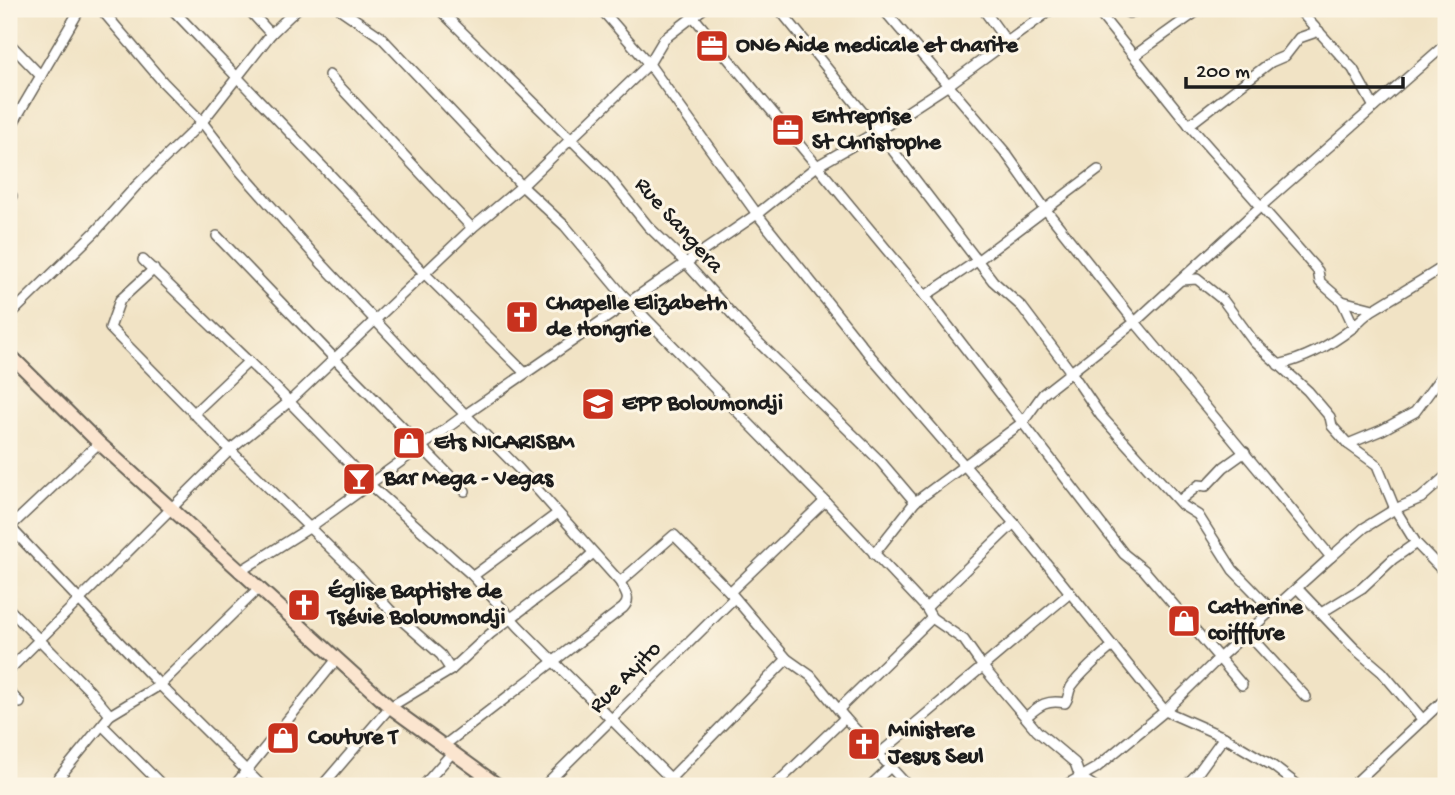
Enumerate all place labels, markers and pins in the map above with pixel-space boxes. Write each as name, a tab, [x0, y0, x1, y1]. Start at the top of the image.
office icon: ONG Aide medicale et charite	[693, 27, 731, 65]
place label: ONG Aide medicale et charite	[736, 33, 1019, 60]
place label: Entreprise St Christophe	[812, 104, 942, 157]
office icon: Entreprise St Christophe	[769, 111, 807, 149]
place label: Chapelle Elizabeth de Hongrie	[546, 291, 728, 344]
church icon: Chapelle Elizabeth de Hongrie	[503, 298, 541, 336]
school or university icon: EPP Boloumondji	[579, 385, 617, 423]
place label: EPP Boloumondji	[622, 391, 783, 418]
shop icon: Ets NICARISBM	[390, 424, 428, 462]
place label: Ets NICARISBM	[434, 430, 575, 457]
bar icon: Bar Mega - Vegas	[340, 460, 378, 498]
place label: Bar Mega - Vegas	[383, 466, 554, 493]
place label: Église Baptiste de Tsévie Boloumondji	[326, 579, 505, 632]
church icon: Église Baptiste de Tsévie Boloumondji	[285, 586, 323, 624]
place label: Catherine coifffure	[1208, 595, 1304, 648]
shop icon: Catherine coifffure	[1165, 602, 1203, 640]
place label: Ministere Jesus Seul	[887, 718, 984, 771]
shop icon: Couture T	[264, 719, 302, 757]
place label: Couture T	[308, 725, 400, 752]
church icon: Ministere Jesus Seul	[845, 725, 883, 763]

